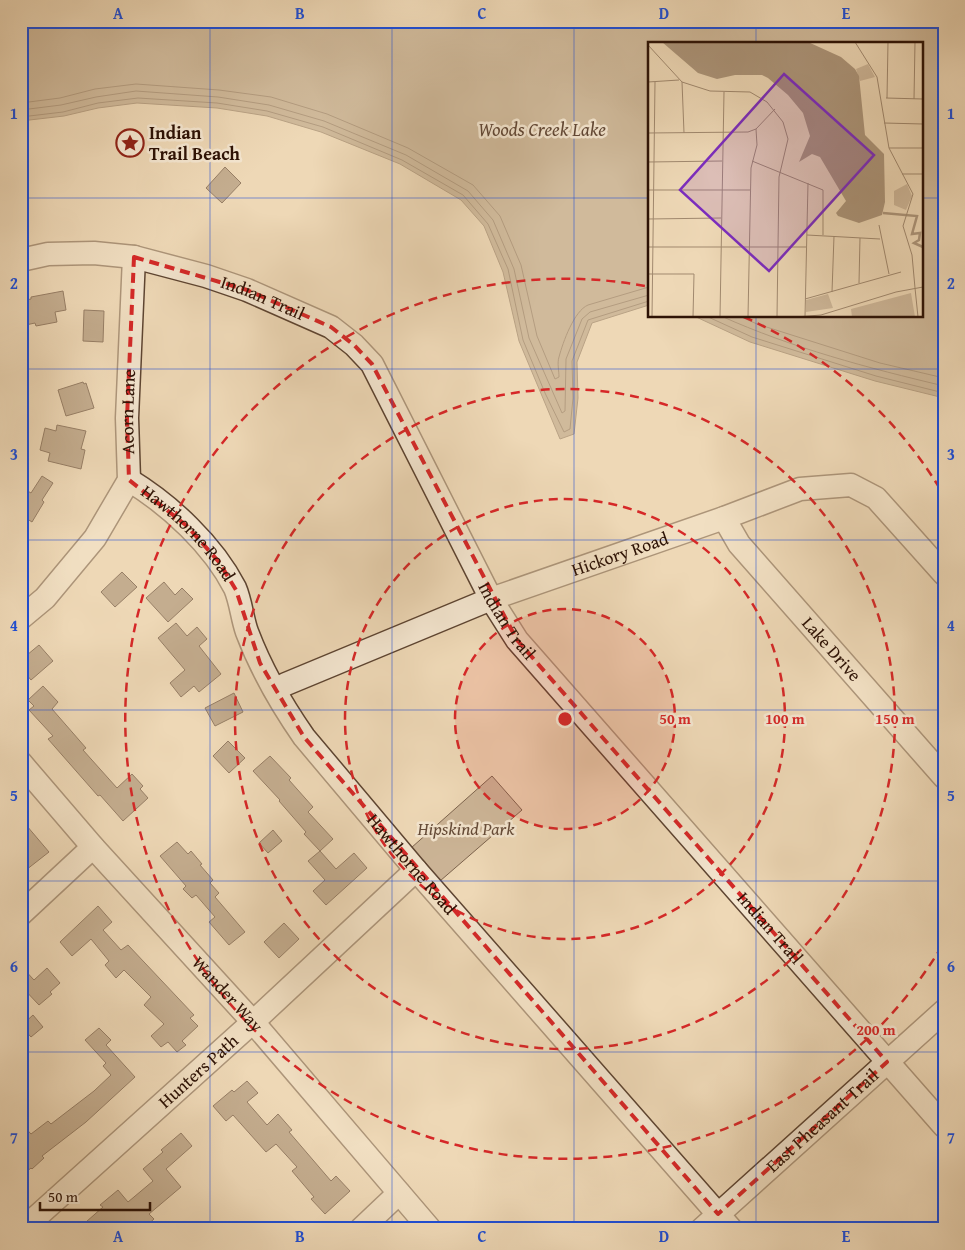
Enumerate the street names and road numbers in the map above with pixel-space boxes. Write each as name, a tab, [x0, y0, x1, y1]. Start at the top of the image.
street label: Indian Trail	[217, 268, 309, 327]
street label: Acorn Lane	[113, 368, 142, 455]
street label: Hawthorne Road	[136, 478, 242, 586]
street label: Hickory Road	[568, 524, 672, 583]
street label: Indian Trail	[471, 577, 542, 666]
street label: Lake Drive	[796, 610, 868, 687]
street label: Hawthorne Road	[361, 807, 464, 921]
street label: Indian Trail	[731, 885, 810, 970]
street label: Wander Way	[186, 950, 270, 1038]
street label: Hunters Path	[152, 1027, 244, 1114]
street label: East Pheasant Trail	[760, 1062, 885, 1178]

